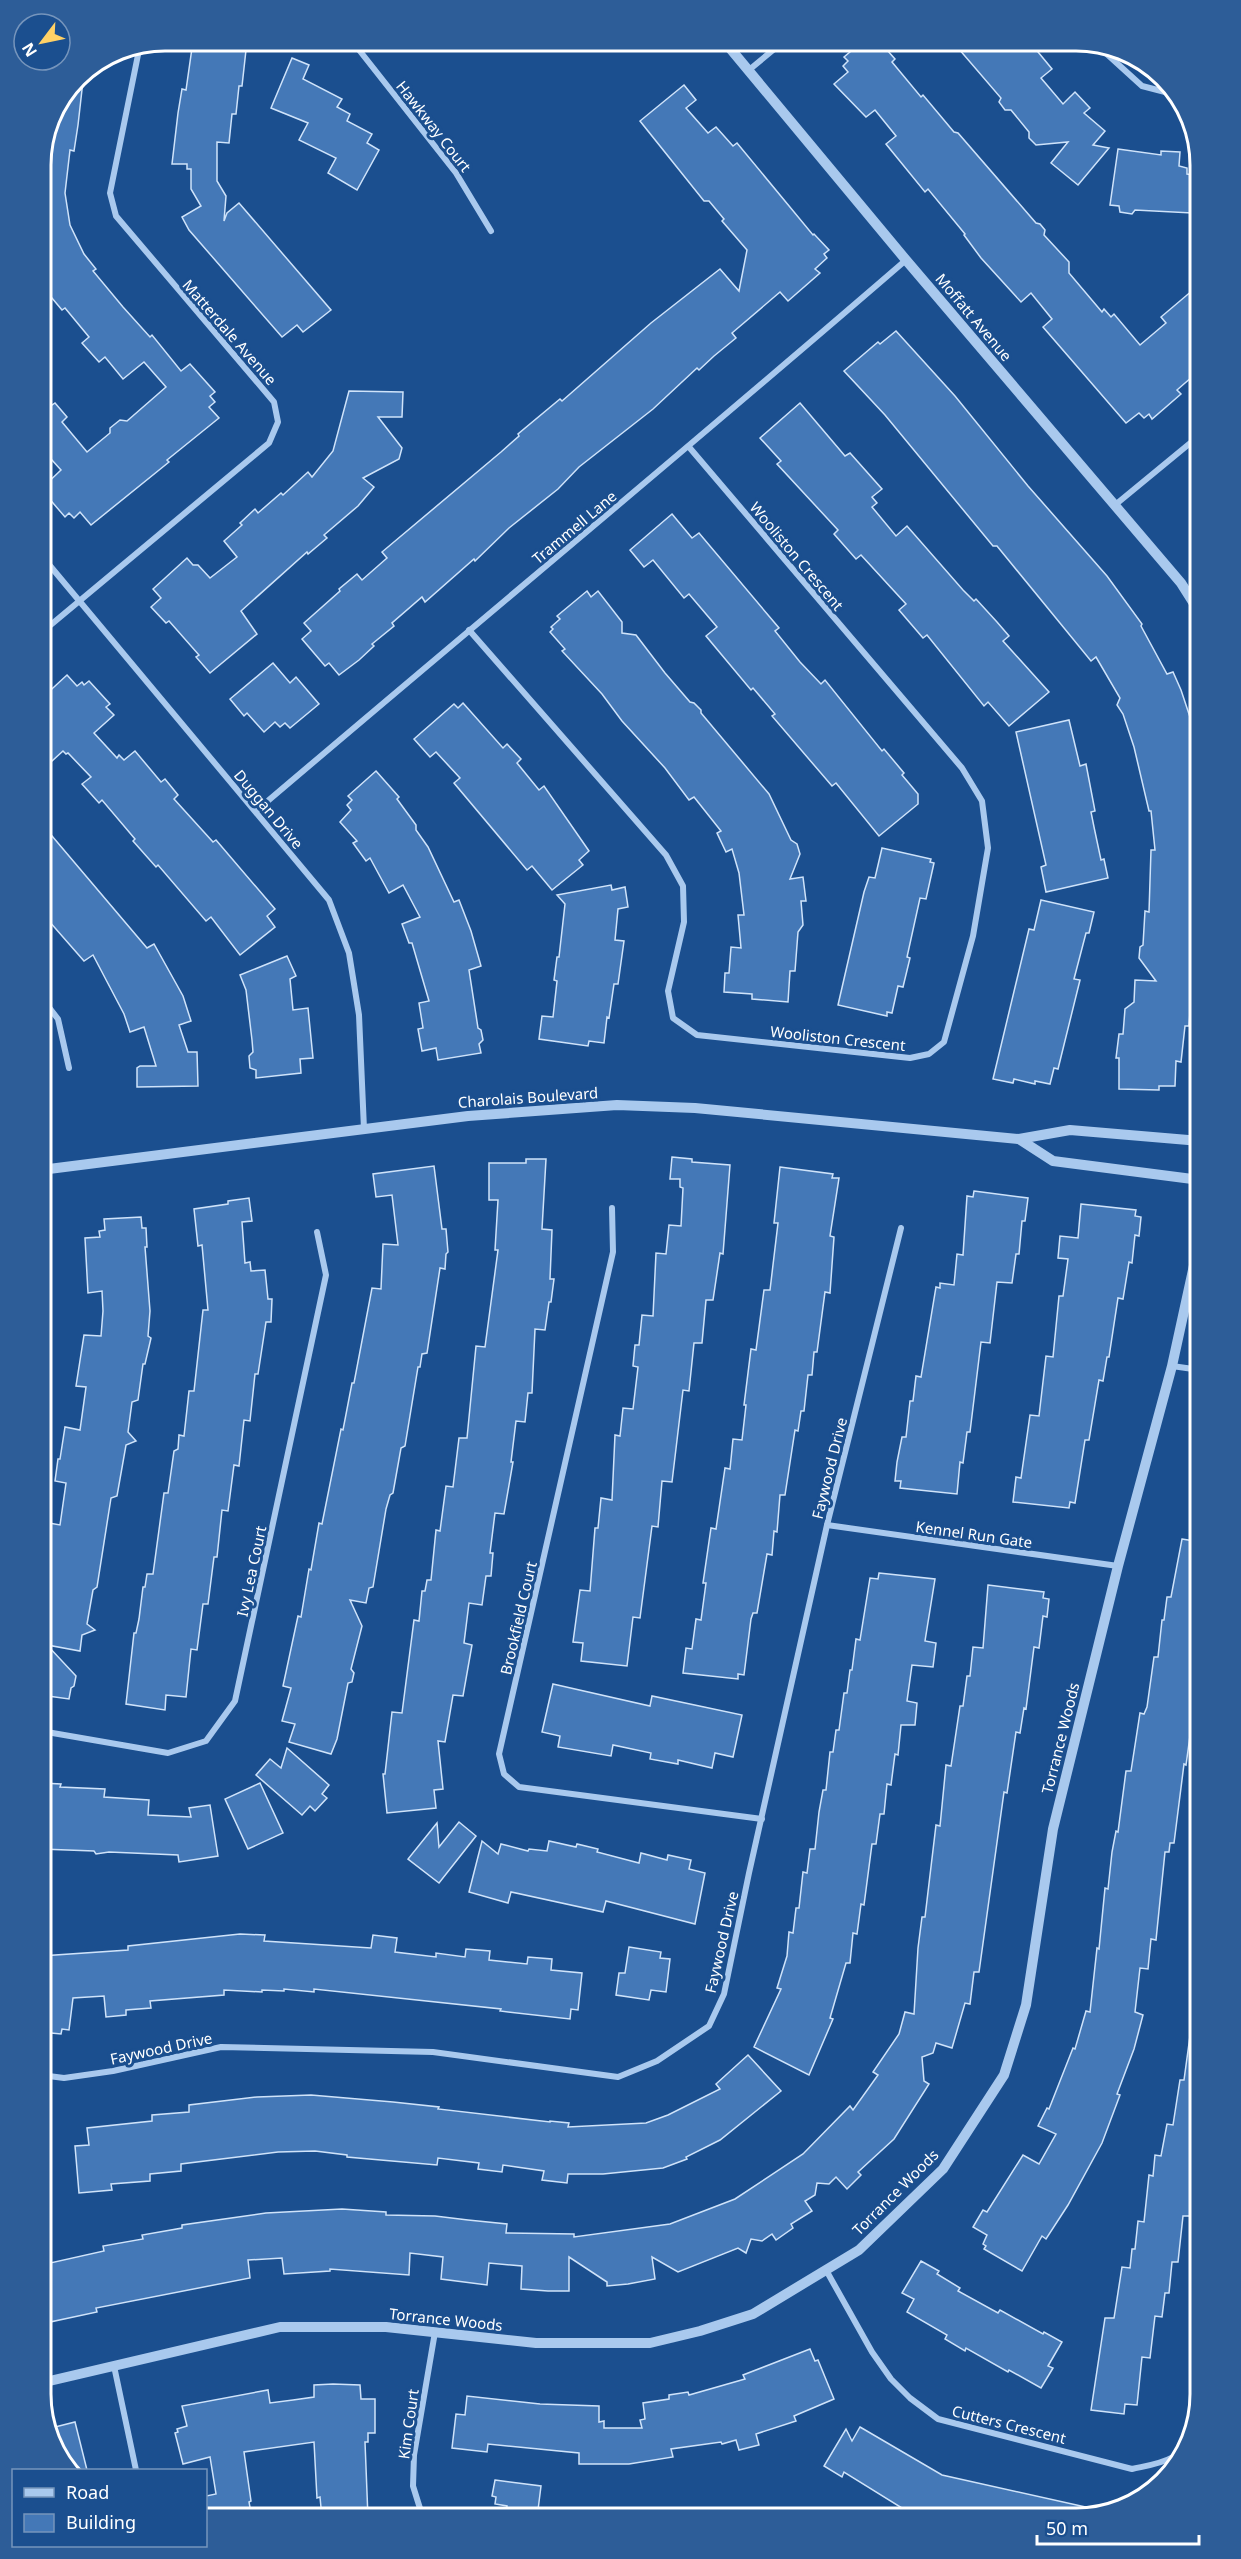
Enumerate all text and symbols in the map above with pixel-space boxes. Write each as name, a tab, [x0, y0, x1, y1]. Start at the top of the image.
north arrow	[12, 12, 72, 72]
text: N	[17, 39, 42, 61]
street label: Hawkway Court	[392, 76, 476, 176]
street label: Moffatt Avenue	[931, 269, 1017, 365]
street label: Matterdale Avenue	[179, 275, 281, 389]
street label: Trammell Lane	[528, 486, 620, 568]
street label: Wooliston Crescent	[746, 498, 849, 615]
street label: Duggan Drive	[230, 765, 308, 853]
street label: Wooliston Crescent	[769, 1021, 907, 1055]
street label: Charolais Boulevard	[457, 1082, 599, 1112]
street label: Faywood Drive	[807, 1415, 851, 1521]
street label: Kennel Run Gate	[914, 1516, 1034, 1552]
street label: Ivy Lea Court	[232, 1523, 271, 1618]
street label: Brookfield Court	[495, 1559, 541, 1677]
street label: Torrance Woods	[1037, 1680, 1083, 1796]
street label: Faywood Drive	[700, 1889, 742, 1995]
street label: Faywood Drive	[108, 2027, 214, 2069]
street label: Torrance Woods	[848, 2145, 942, 2239]
street label: Torrance Woods	[388, 2303, 504, 2335]
street label: Kim Court	[393, 2387, 423, 2460]
street label: Cutters Crescent	[950, 2400, 1069, 2448]
legend	[12, 2469, 207, 2547]
text: Road	[66, 2480, 109, 2504]
scale bar	[1037, 2508, 1199, 2546]
text: Building	[66, 2510, 136, 2534]
text: 50 m	[1046, 2516, 1088, 2540]

